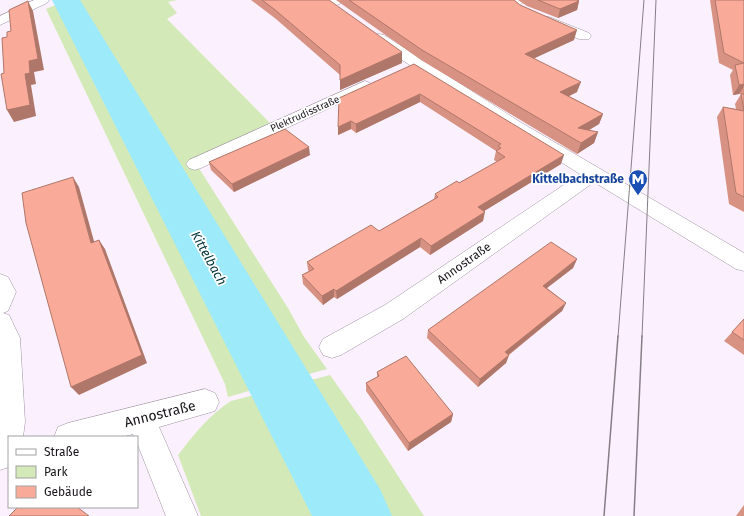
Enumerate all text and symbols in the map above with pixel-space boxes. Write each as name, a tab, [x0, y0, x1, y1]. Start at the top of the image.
street label: Plektrudisstraße	[269, 93, 341, 135]
metro station icon: Kittelbachstraße	[627, 168, 649, 196]
place label: Kittelbachstraße	[532, 172, 624, 186]
water label: Kittelbach	[188, 228, 230, 288]
street label: Annostraße	[434, 239, 494, 287]
street label: Annostraße	[123, 397, 197, 431]
legend	[8, 436, 138, 508]
text: Straße	[44, 445, 79, 459]
text: Park	[44, 465, 68, 479]
text: Gebäude	[44, 485, 92, 499]

